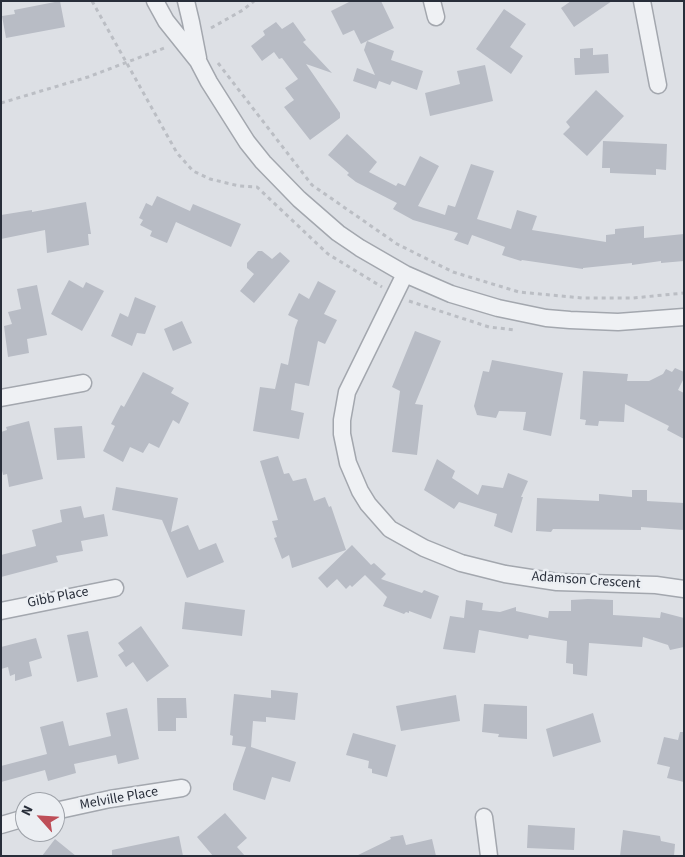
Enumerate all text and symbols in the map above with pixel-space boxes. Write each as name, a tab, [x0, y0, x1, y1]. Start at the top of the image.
street label: Adamson Crescent	[531, 569, 641, 593]
street label: Gibb Place	[26, 584, 90, 612]
street label: Melville Place	[79, 784, 159, 814]
north arrow	[15, 792, 65, 842]
text: N	[16, 802, 38, 819]

